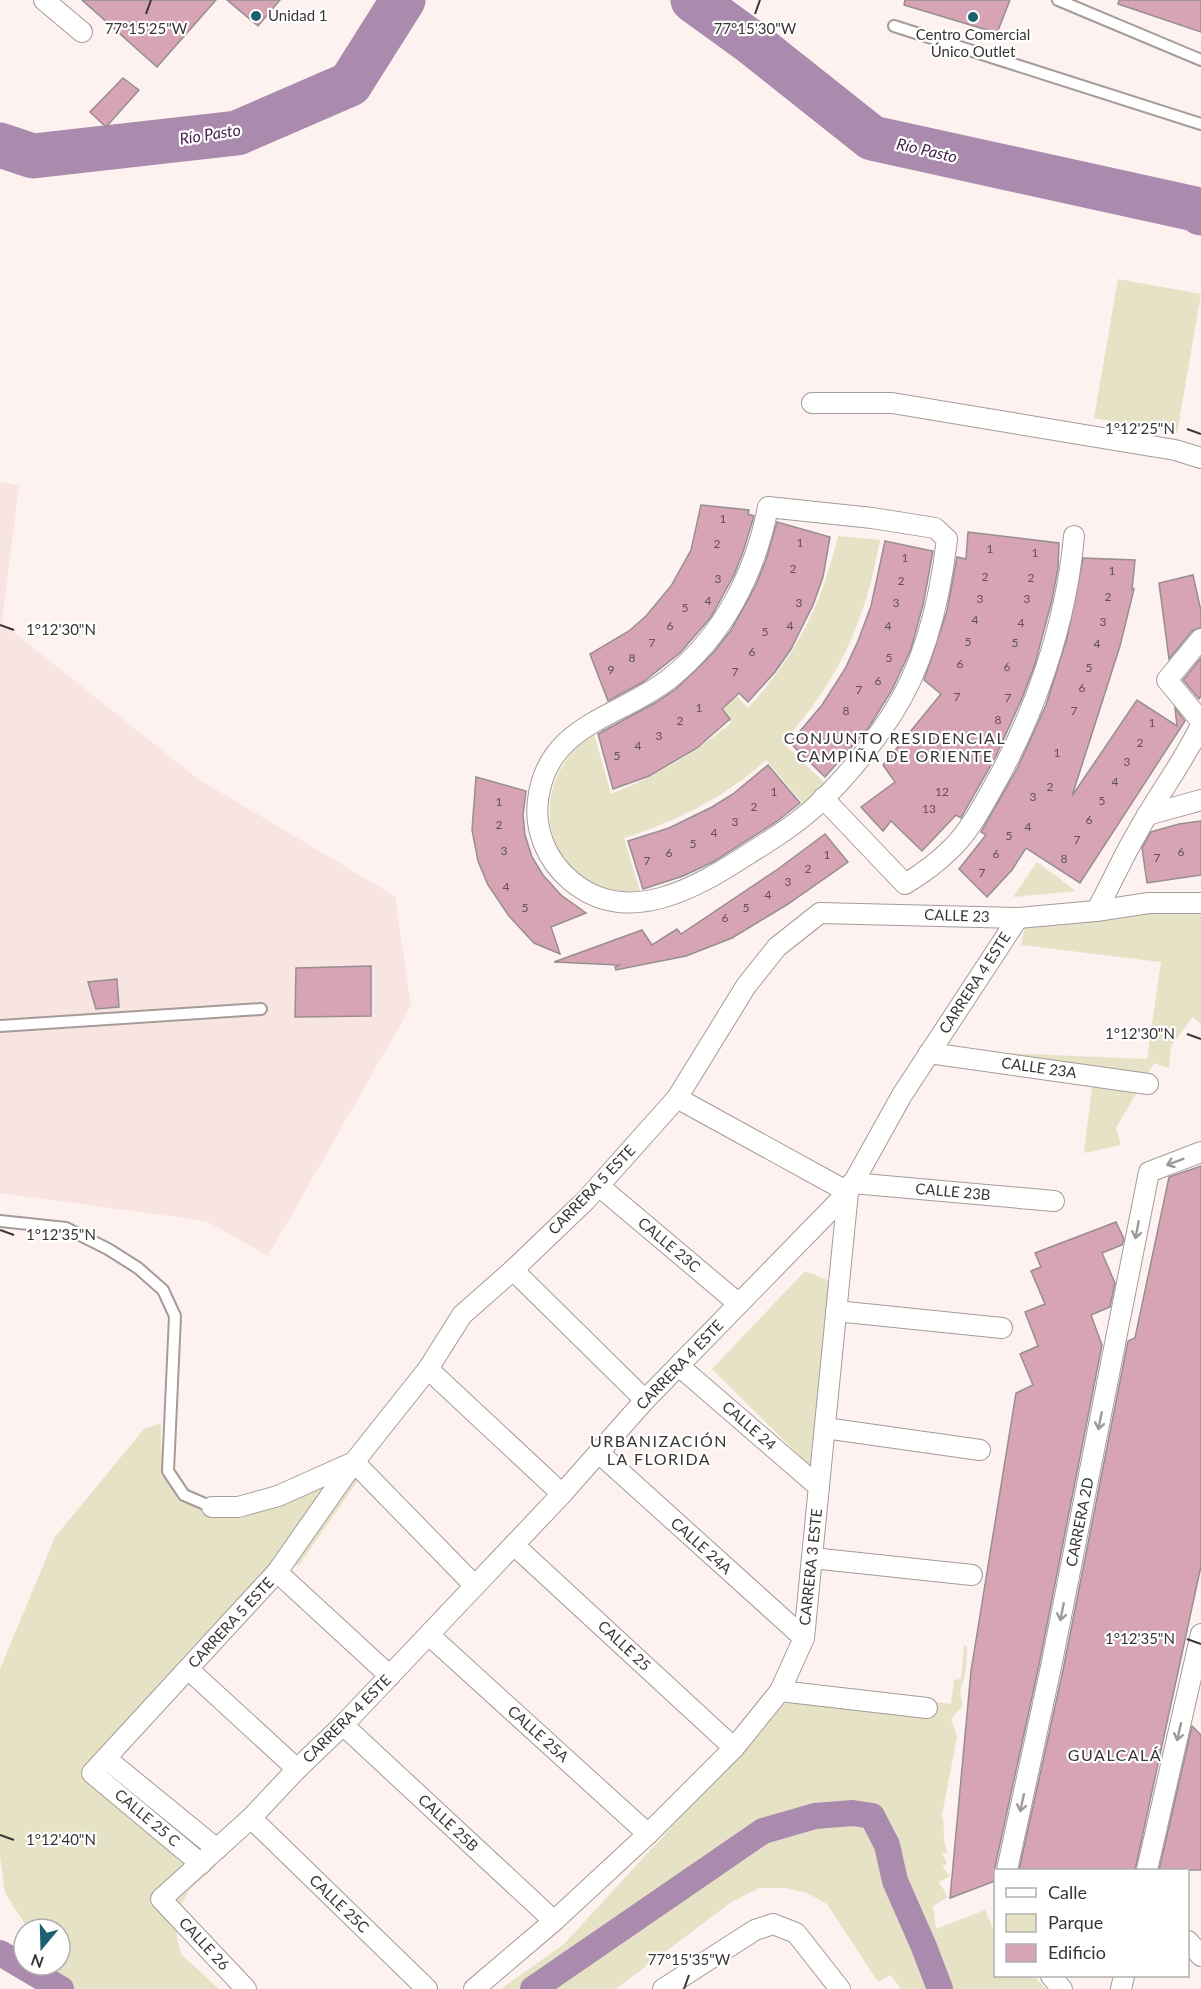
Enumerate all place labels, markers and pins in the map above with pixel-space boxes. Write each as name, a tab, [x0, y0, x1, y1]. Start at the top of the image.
place label: Unidad 1	[268, 6, 328, 24]
marker: Unidad 1	[249, 9, 263, 23]
marker: Centro Comercial Único Outlet	[966, 10, 980, 24]
place label: Centro Comercial Único Outlet	[916, 25, 1030, 60]

